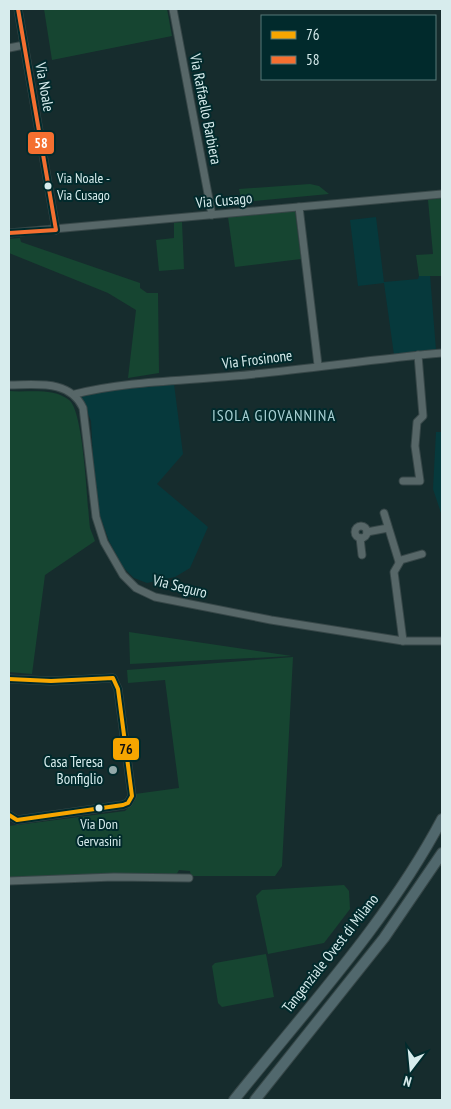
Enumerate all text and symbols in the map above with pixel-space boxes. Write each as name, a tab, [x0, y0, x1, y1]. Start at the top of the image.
legend	[261, 15, 436, 80]
text: 76	[306, 25, 320, 44]
text: 58	[306, 50, 320, 69]
street label: Via Raffaello Barbiera	[186, 51, 226, 166]
street label: Via Noale	[31, 60, 59, 113]
line badge: 58	[27, 131, 55, 155]
text: 58	[34, 134, 48, 152]
place label: Via Noale - Via Cusago	[56, 169, 110, 204]
marker: Via Noale - Via Cusago	[43, 181, 53, 191]
street label: Via Cusago	[194, 188, 253, 212]
street label: Via Frosinone	[220, 345, 293, 373]
district label: ISOLA GIOVANNINA	[212, 405, 336, 425]
street label: Via Seguro	[150, 570, 209, 602]
line badge: 76	[112, 737, 140, 761]
text: 76	[119, 740, 133, 758]
place label: Casa Teresa Bonfiglio	[44, 752, 103, 788]
marker: Casa Teresa Bonfiglio	[107, 764, 119, 776]
marker: Via Don Gervasini	[94, 803, 104, 813]
place label: Via Don Gervasini	[77, 815, 121, 850]
street label: Tangenziale Ovest di Milano	[278, 890, 382, 1016]
north arrow	[386, 1044, 436, 1094]
text: N	[401, 1072, 414, 1091]

